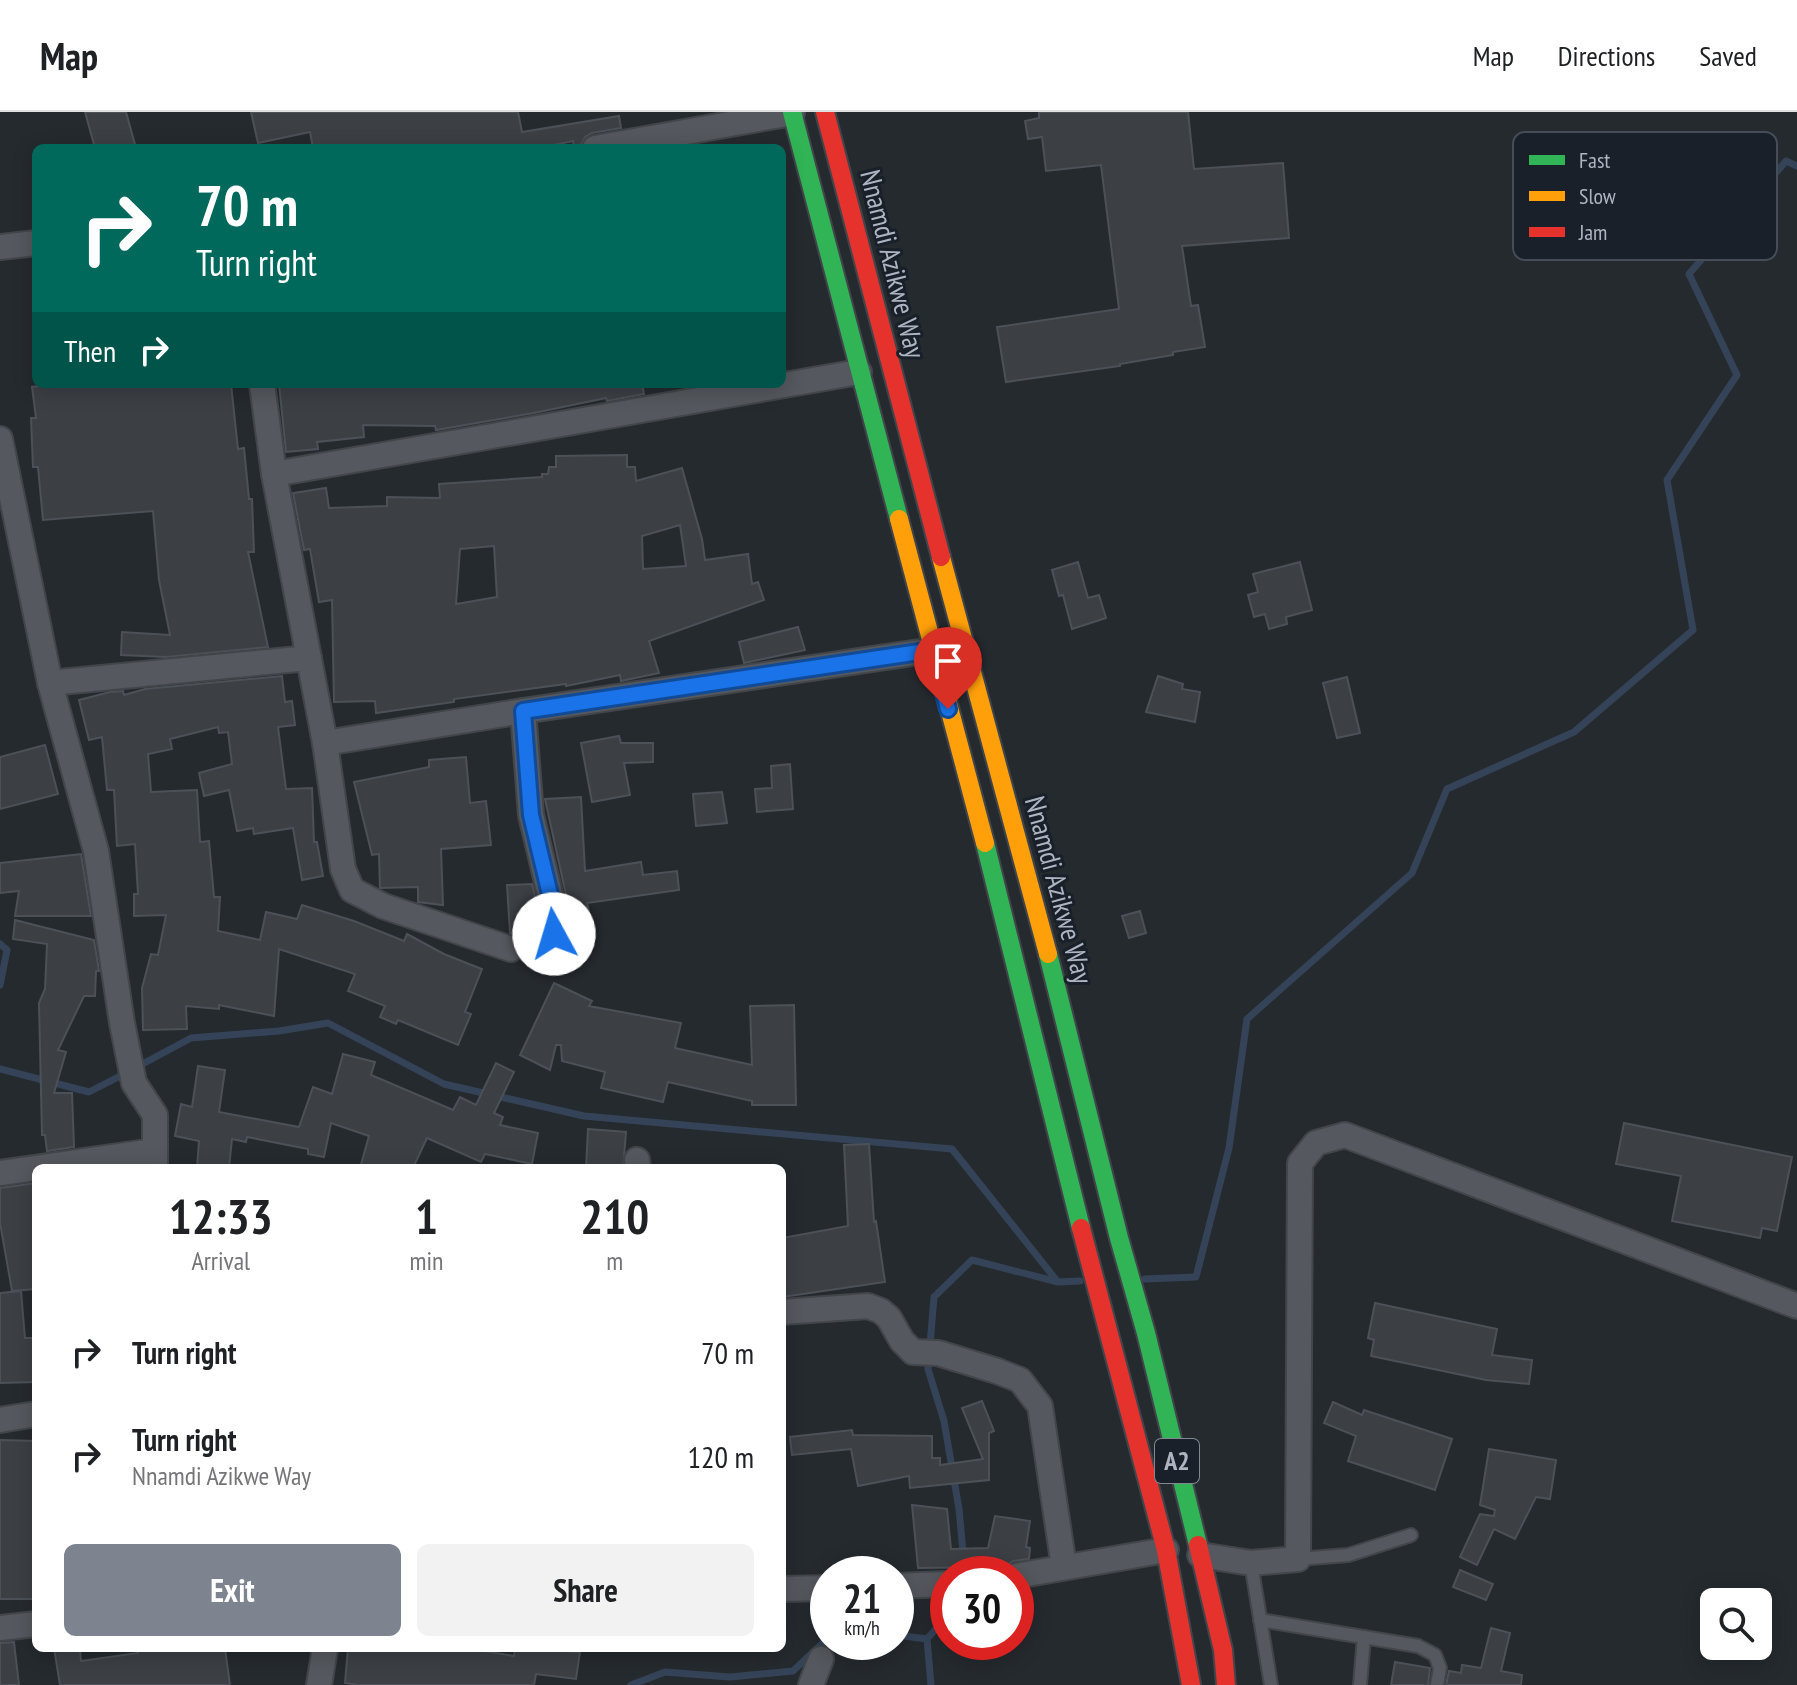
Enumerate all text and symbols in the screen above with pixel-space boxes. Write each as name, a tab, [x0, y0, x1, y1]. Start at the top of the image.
text: Map	[40, 31, 98, 80]
text: Map	[1473, 37, 1514, 74]
text: Directions	[1558, 37, 1655, 74]
text: Saved	[1699, 37, 1757, 74]
legend	[1513, 132, 1777, 260]
text: Fast	[1579, 146, 1610, 174]
street label: Nnamdi Azikwe Way	[852, 166, 935, 362]
text: 70 m	[196, 169, 298, 241]
icon: right	[64, 176, 168, 280]
text: Slow	[1579, 182, 1616, 210]
text: Jam	[1578, 218, 1607, 246]
text: Turn right	[196, 239, 317, 286]
icon: right	[132, 328, 176, 372]
text: Then	[64, 331, 116, 370]
pin	[914, 627, 982, 709]
icon: arrive	[926, 639, 970, 683]
street label: Nnamdi Azikwe Way	[1017, 792, 1102, 988]
position arrow	[512, 892, 596, 976]
text: 12:33	[169, 1185, 273, 1247]
text: 1	[415, 1185, 438, 1247]
text: 210	[580, 1185, 649, 1247]
text: Arrival	[191, 1244, 250, 1277]
text: min	[409, 1244, 443, 1277]
text: m	[606, 1244, 623, 1277]
icon: right	[64, 1330, 108, 1374]
text: Turn right	[132, 1333, 236, 1372]
text: 70 m	[701, 1333, 754, 1372]
text: Turn right	[132, 1420, 236, 1459]
icon: right	[64, 1434, 108, 1478]
text: 120 m	[688, 1437, 754, 1476]
road number: A2	[1155, 1439, 1199, 1483]
text: Nnamdi Azikwe Way	[132, 1459, 311, 1492]
button: Exit	[64, 1544, 401, 1636]
button: Share	[417, 1544, 754, 1636]
speed limit sign: 30	[930, 1556, 1034, 1660]
text: 21	[843, 1572, 881, 1624]
map controls	[1700, 1588, 1772, 1660]
button: search	[1700, 1588, 1772, 1660]
text: km/h	[844, 1615, 880, 1641]

